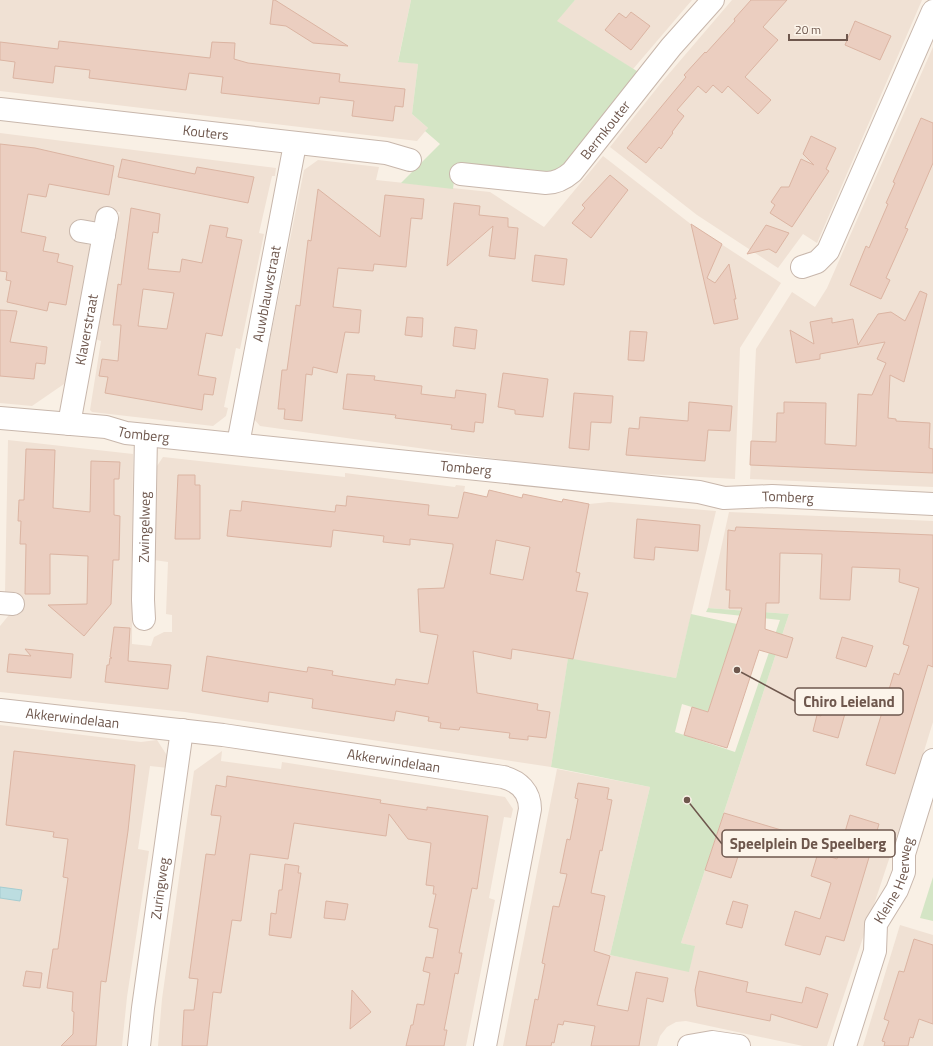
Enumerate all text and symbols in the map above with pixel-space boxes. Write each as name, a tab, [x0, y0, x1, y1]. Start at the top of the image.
scale bar	[789, 16, 847, 42]
text: 20 m	[795, 20, 821, 39]
street label: Bermkouter	[575, 95, 635, 164]
street label: Kouters	[182, 119, 230, 145]
street label: Auwblauwstraat	[247, 244, 285, 343]
street label: Klaverstraat	[69, 292, 103, 367]
street label: Tomberg	[115, 420, 170, 447]
street label: Tomberg	[439, 454, 493, 481]
street label: Tomberg	[762, 485, 814, 508]
street label: Zwingelweg	[133, 491, 155, 563]
callout: Chiro Leieland	[795, 688, 903, 715]
text: Chiro Leieland	[803, 690, 895, 713]
street label: Akkerwindelaan	[25, 702, 121, 733]
street label: Akkerwindelaan	[346, 743, 442, 777]
callout: Speelplein De Speelberg	[722, 830, 895, 857]
text: Speelplein De Speelberg	[730, 832, 886, 855]
street label: Kleine Heerweg	[868, 834, 919, 927]
street label: Zuringweg	[145, 856, 174, 921]

